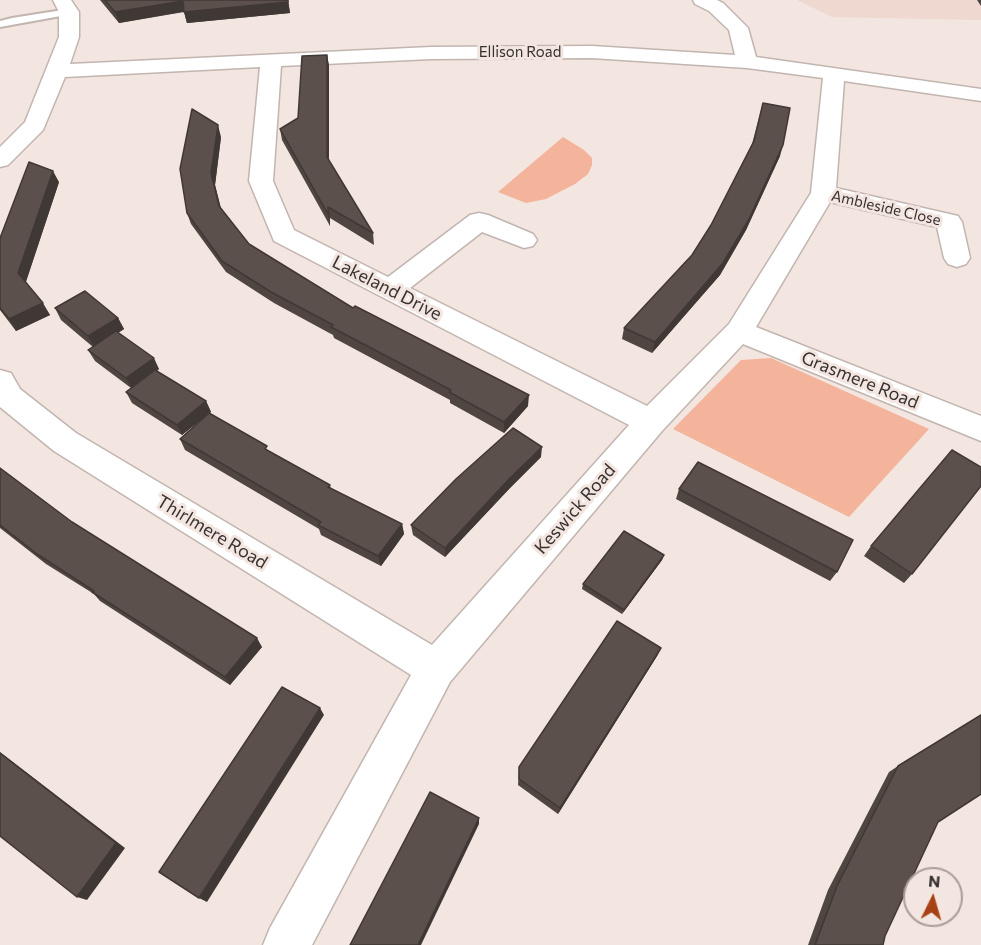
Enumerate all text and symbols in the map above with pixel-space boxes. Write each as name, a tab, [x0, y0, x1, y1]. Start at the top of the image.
street label: Ellison Road	[479, 43, 561, 61]
street label: Ambleside Close	[830, 187, 942, 229]
street label: Lakeland Drive	[329, 251, 445, 325]
street label: Grasmere Road	[798, 347, 922, 413]
street label: Keswick Road	[530, 460, 620, 558]
street label: Thirlmere Road	[153, 490, 271, 574]
north arrow	[903, 867, 963, 927]
text: N	[928, 871, 941, 891]

